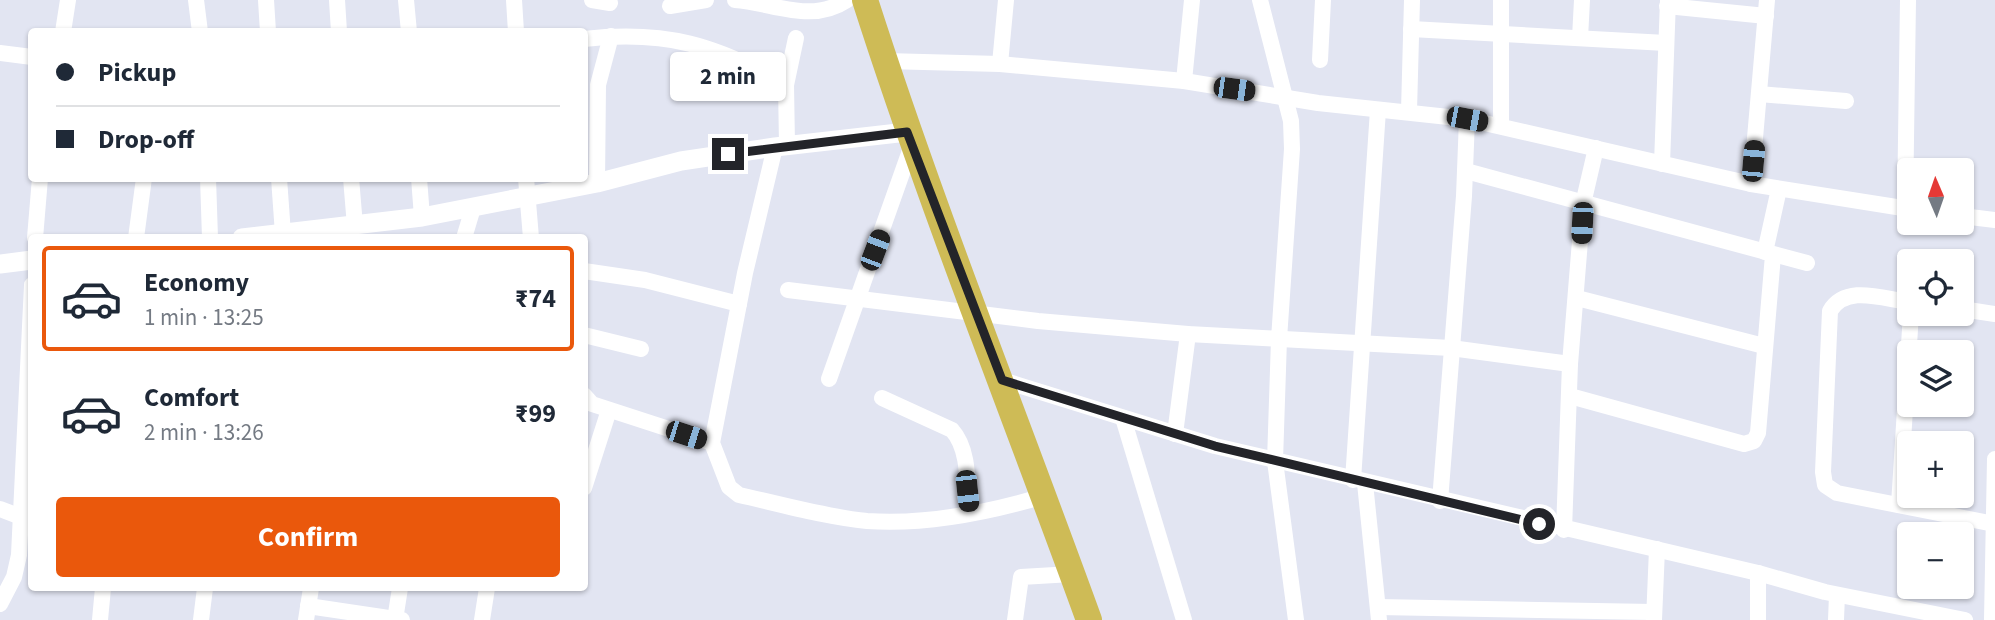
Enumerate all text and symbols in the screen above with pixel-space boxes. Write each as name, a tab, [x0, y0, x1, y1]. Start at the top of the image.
callout: 2 min	[670, 52, 786, 102]
text: Pickup	[98, 54, 176, 91]
text: 2 min	[700, 60, 756, 93]
car	[1212, 76, 1257, 102]
car	[1445, 105, 1490, 133]
text: Drop-off	[98, 121, 194, 158]
route end	[712, 138, 744, 170]
car	[1741, 139, 1766, 183]
north arrow	[1897, 158, 1974, 234]
map controls	[1897, 158, 1974, 599]
car	[1571, 201, 1594, 245]
car	[858, 227, 893, 273]
button: locate	[1897, 249, 1974, 326]
text: Economy	[144, 264, 249, 301]
icon: car	[60, 267, 123, 330]
text: ₹74	[515, 280, 556, 317]
text: 1 min · 13:25	[144, 301, 264, 334]
button: layers	[1897, 340, 1974, 417]
text: Comfort	[144, 379, 239, 416]
icon: car	[60, 382, 123, 445]
text: ₹99	[515, 395, 556, 432]
text: 2 min · 13:26	[144, 416, 264, 449]
car	[663, 419, 710, 451]
button: +	[1897, 431, 1974, 508]
car	[955, 469, 980, 513]
button: Confirm	[56, 497, 560, 577]
route start	[1523, 508, 1555, 540]
button: −	[1897, 522, 1974, 599]

